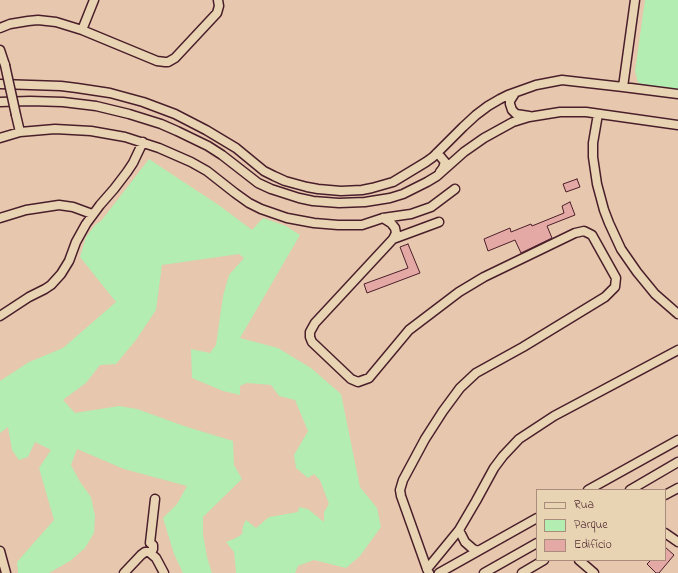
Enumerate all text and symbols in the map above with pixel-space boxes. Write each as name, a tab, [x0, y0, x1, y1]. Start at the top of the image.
legend	[536, 489, 666, 561]
text: Rua	[574, 496, 594, 514]
text: Parque	[574, 516, 608, 534]
text: Edifício	[574, 536, 612, 554]

